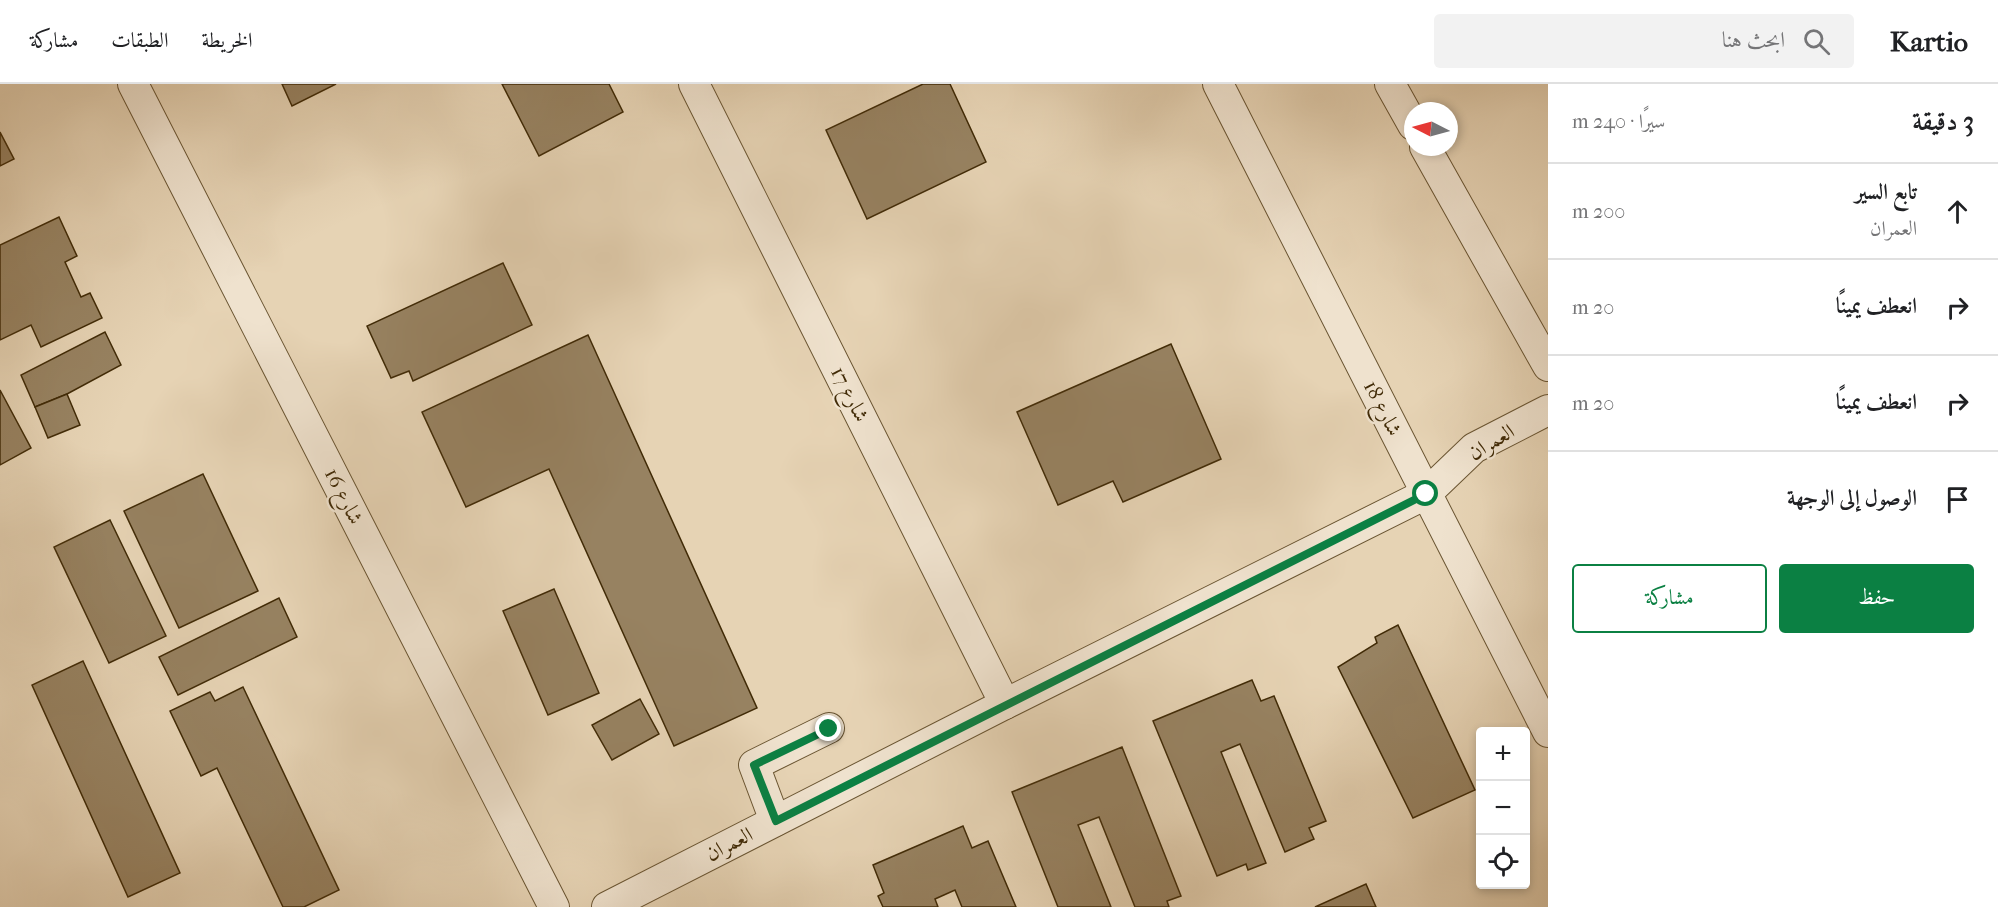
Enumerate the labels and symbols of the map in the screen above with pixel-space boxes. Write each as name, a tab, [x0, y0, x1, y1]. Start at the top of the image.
north arrow	[1404, 102, 1458, 156]
street label: شارع 17	[821, 362, 874, 428]
street label: شارع 18	[1354, 376, 1407, 442]
street label: العمران	[1464, 419, 1519, 466]
street label: شارع 16	[314, 464, 368, 531]
route start	[1412, 480, 1438, 506]
route end	[815, 715, 841, 741]
street label: العمران	[702, 822, 757, 867]

